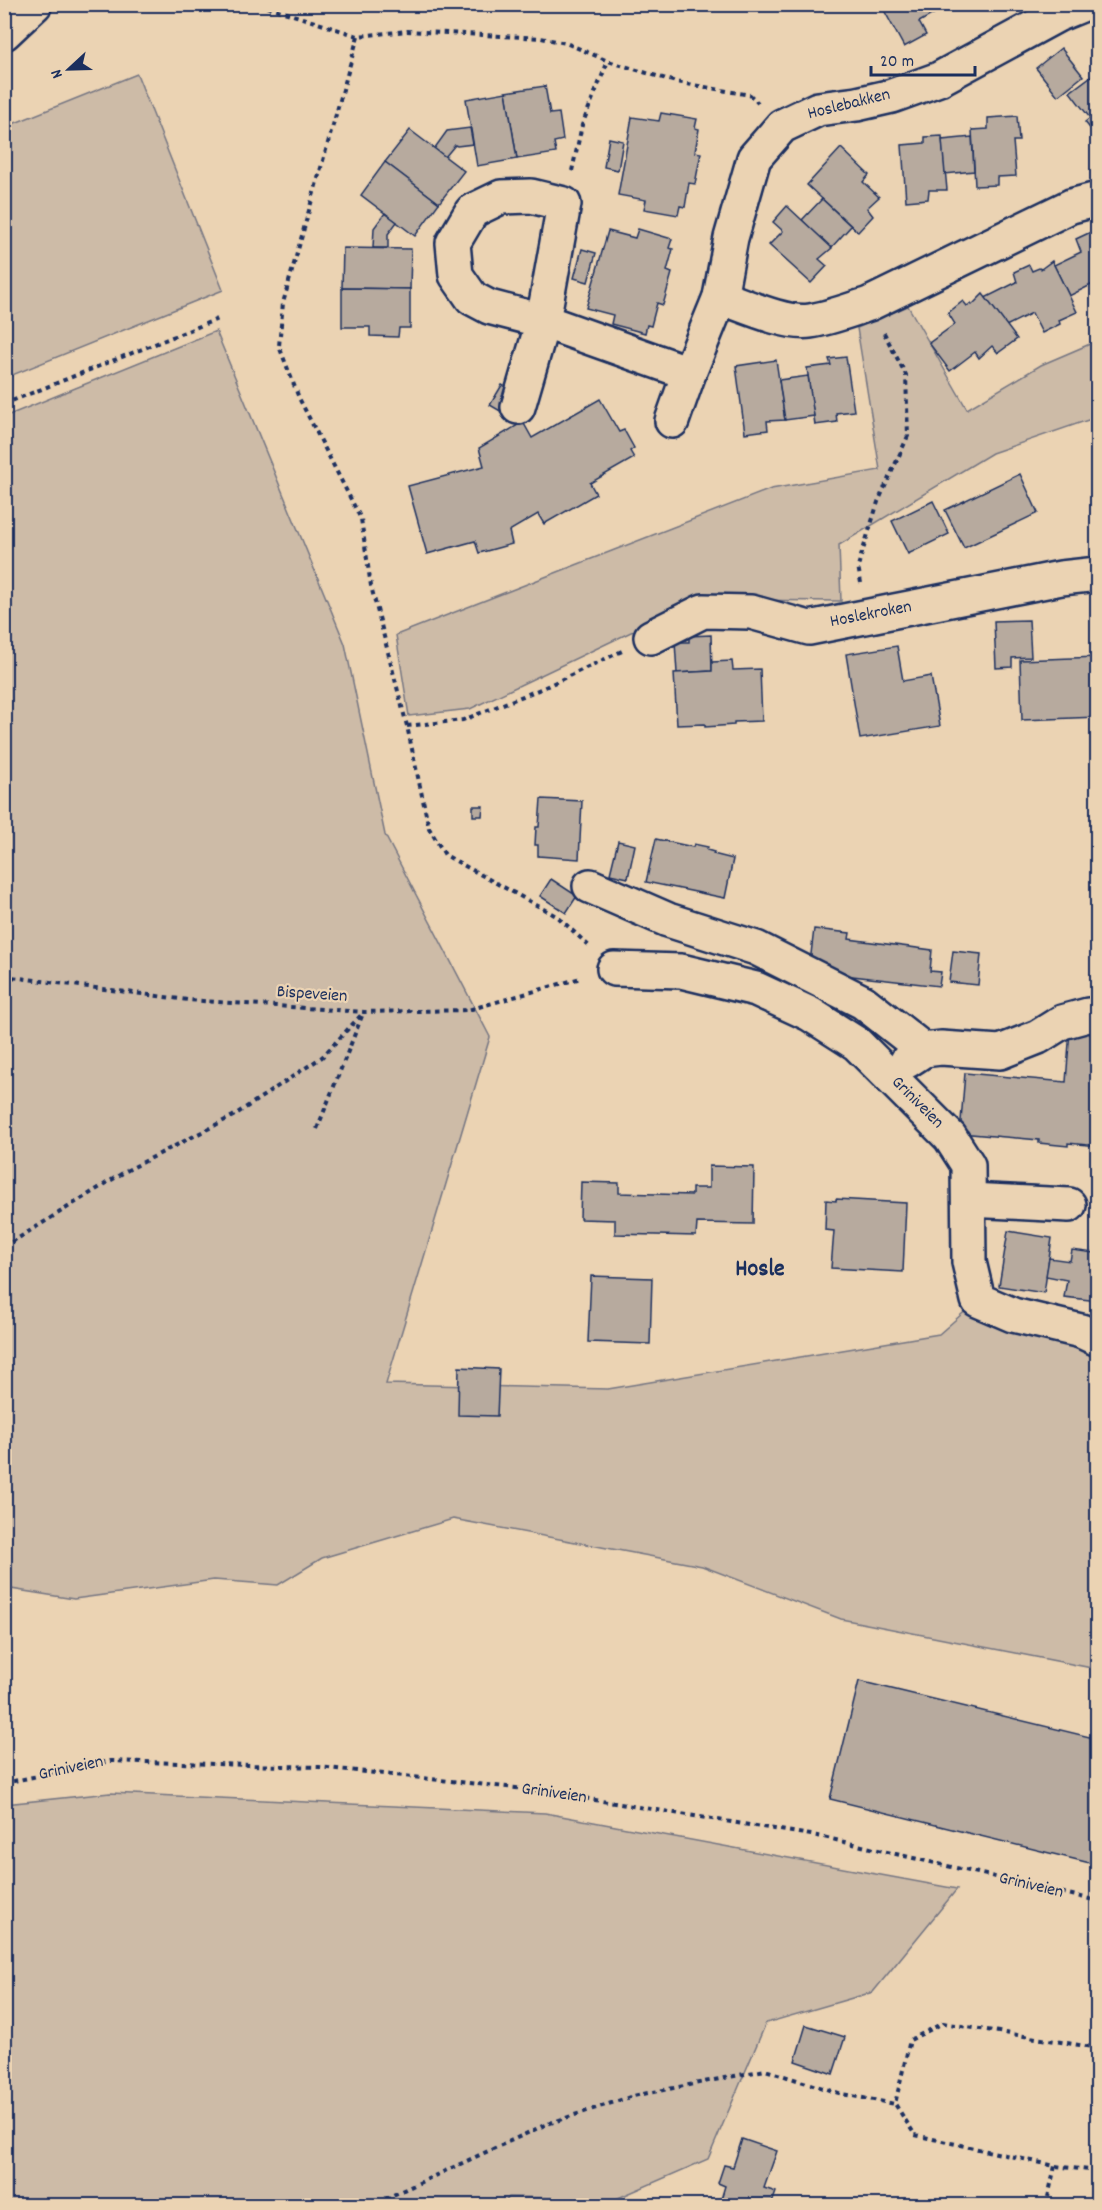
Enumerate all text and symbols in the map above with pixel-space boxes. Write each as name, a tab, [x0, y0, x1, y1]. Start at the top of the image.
north arrow	[39, 39, 99, 99]
scale bar	[871, 39, 974, 77]
text: 20 m	[880, 50, 914, 75]
text: N	[45, 66, 70, 82]
street label: Hoslebakken	[805, 83, 893, 127]
street label: Hoslekroken	[828, 595, 914, 635]
street label: Bispeveien	[276, 980, 348, 1010]
street label: Griniveien	[885, 1071, 949, 1135]
district label: Hosle	[735, 1253, 785, 1287]
street label: Griniveien	[36, 1750, 106, 1788]
street label: Griniveien	[520, 1777, 588, 1811]
street label: Griniveien	[996, 1866, 1066, 1906]

